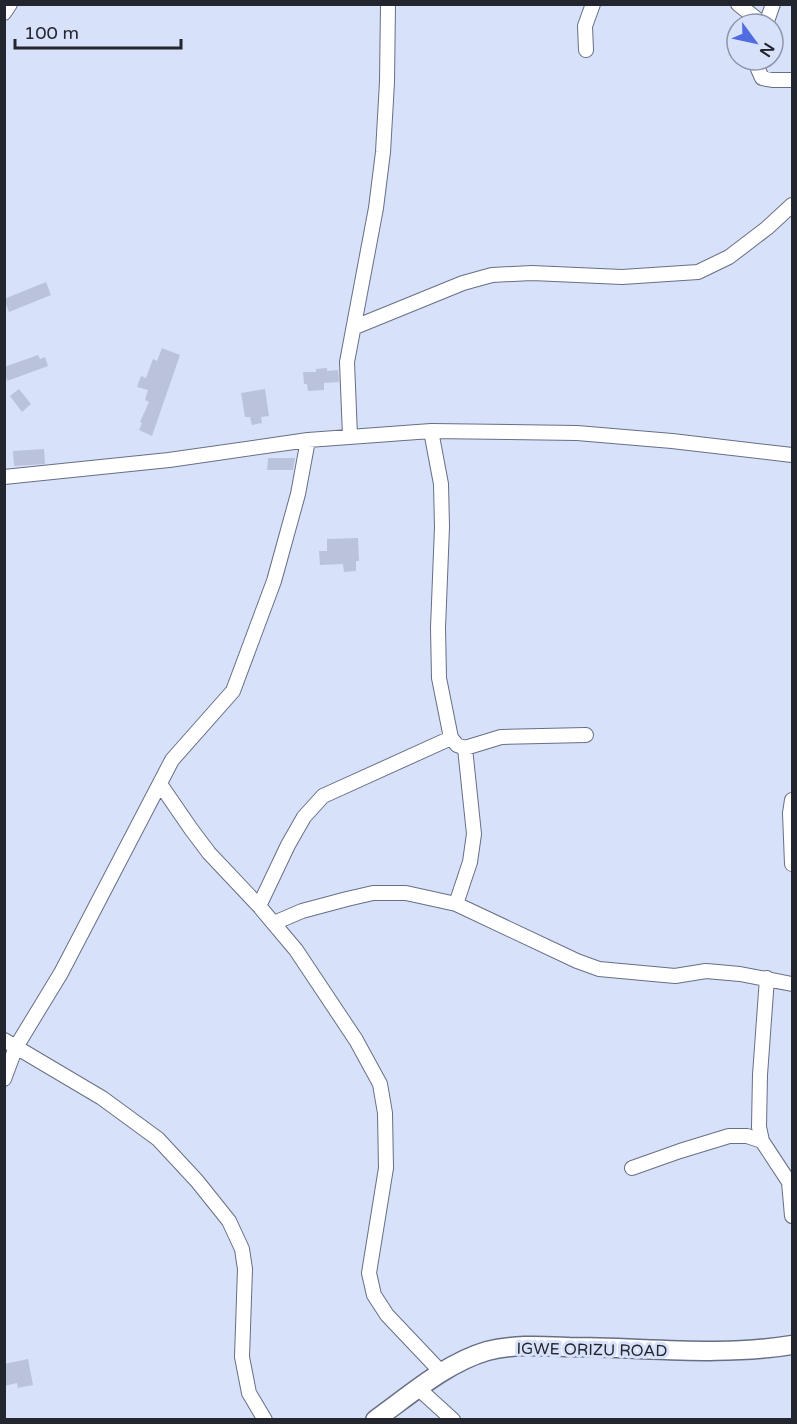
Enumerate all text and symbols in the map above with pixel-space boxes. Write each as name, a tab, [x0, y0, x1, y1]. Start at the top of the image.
scale bar	[15, 12, 182, 50]
north arrow	[725, 12, 785, 72]
text: 100 m	[24, 22, 79, 44]
text: N	[755, 39, 779, 60]
street label: IGWE ORIZU ROAD	[516, 1339, 668, 1361]

